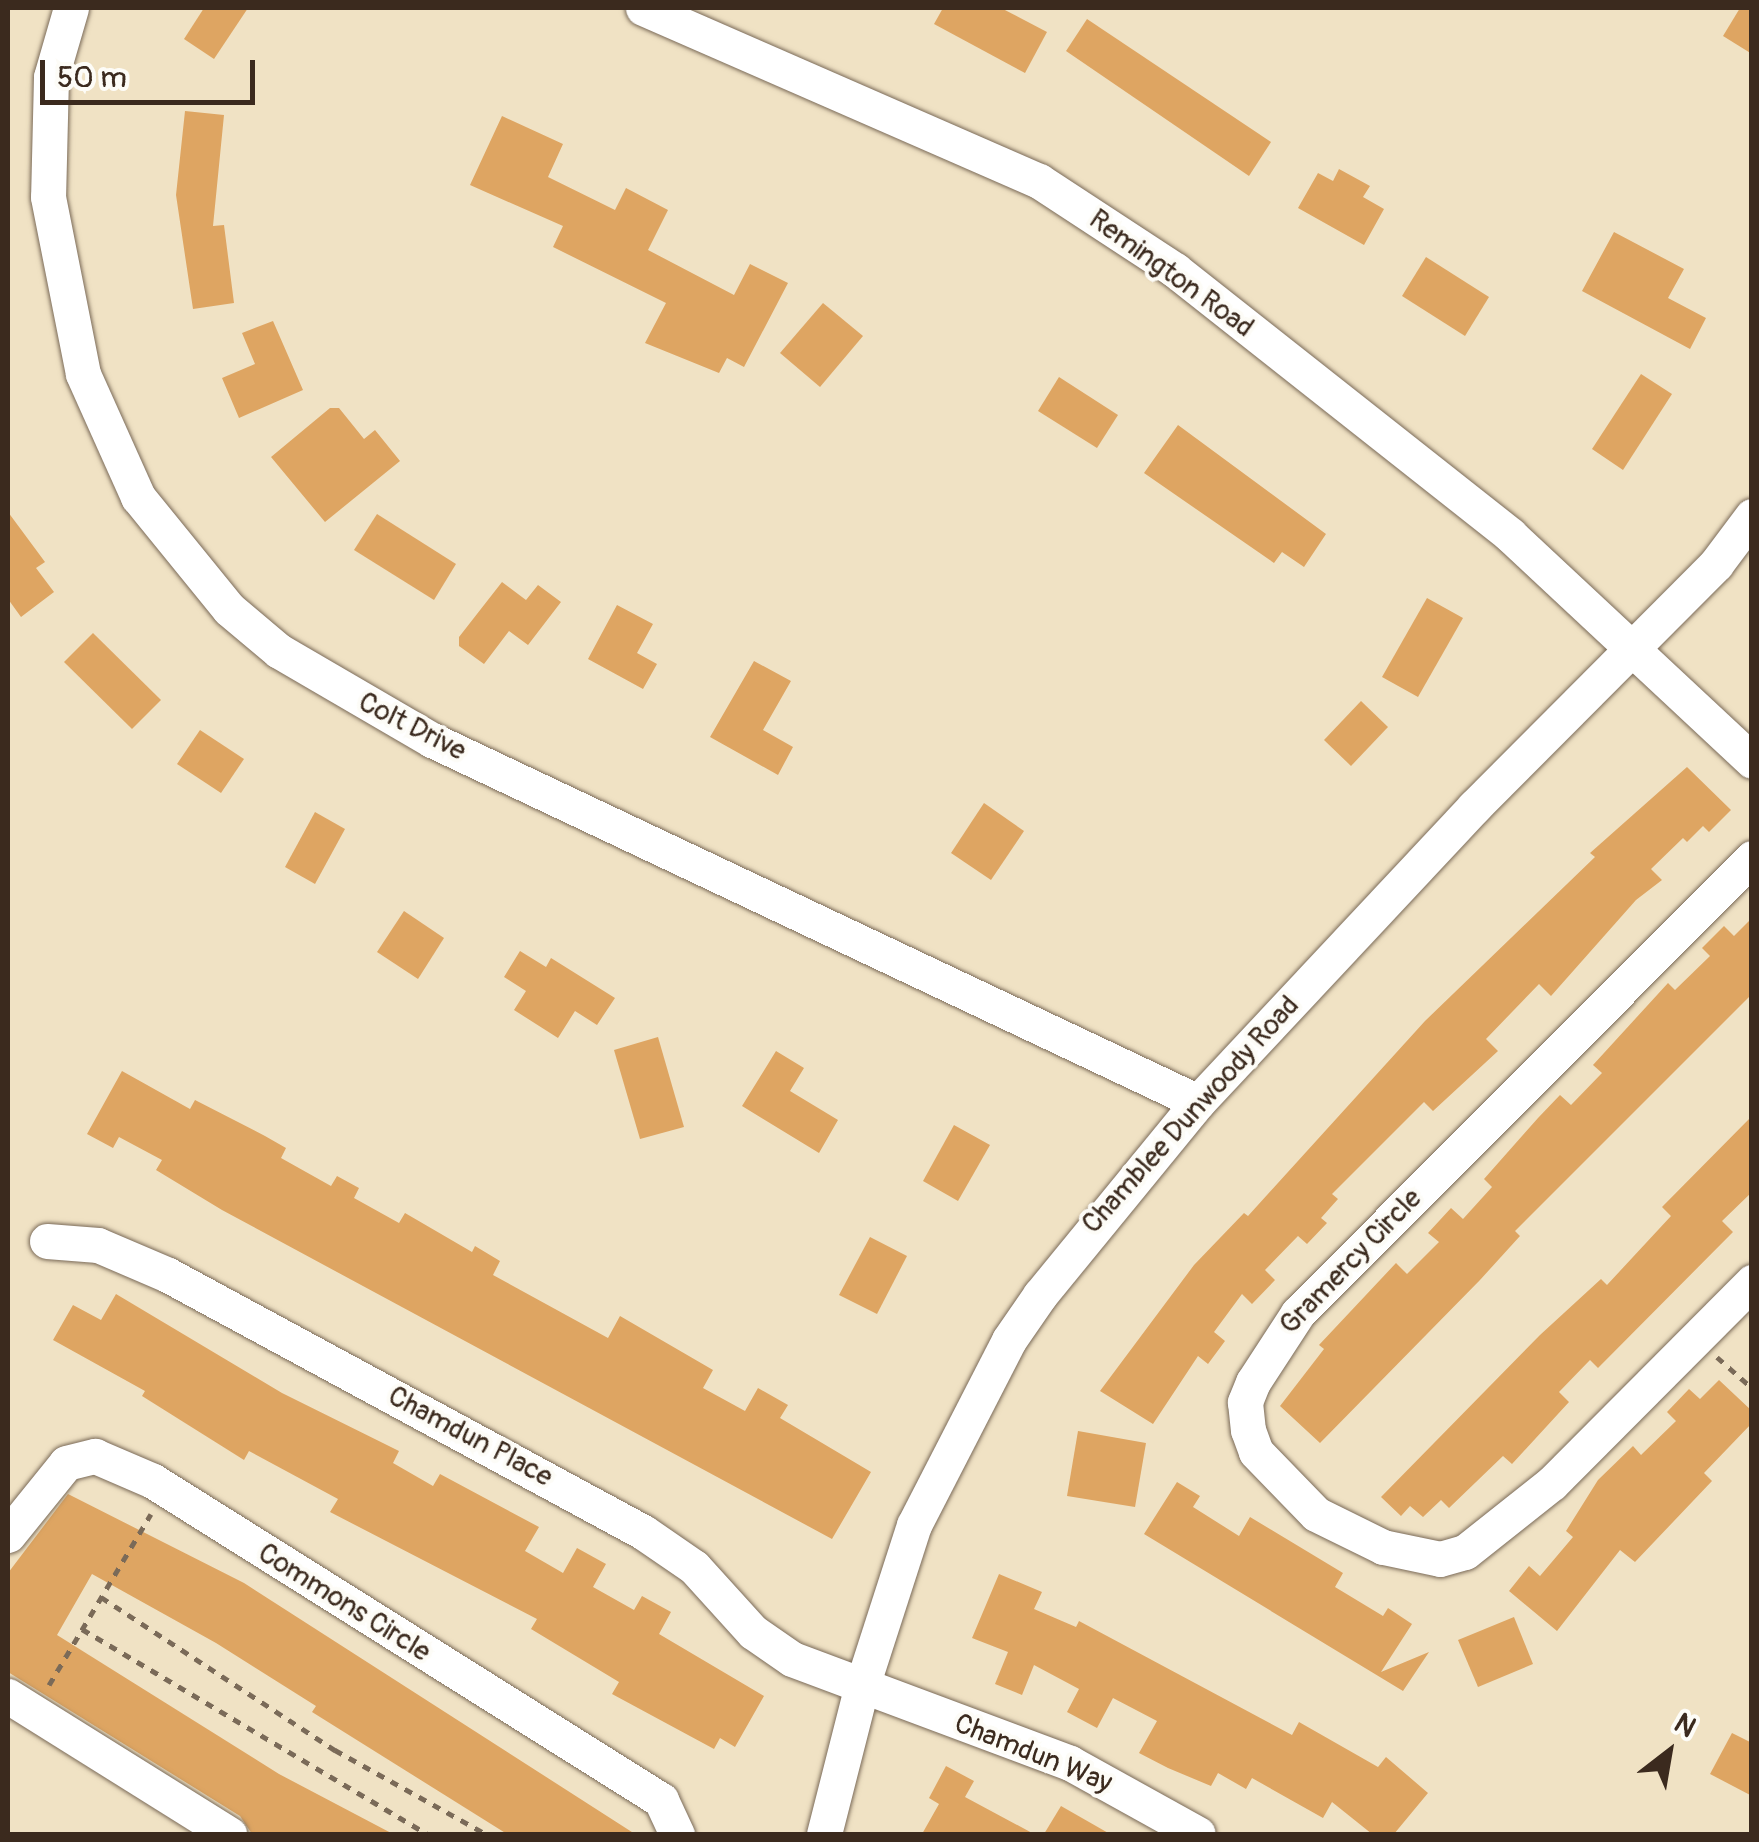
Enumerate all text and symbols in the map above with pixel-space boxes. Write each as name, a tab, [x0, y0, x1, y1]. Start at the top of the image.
scale bar	[45, 40, 260, 102]
text: 50 m	[57, 59, 127, 96]
street label: Remington Road	[1082, 203, 1260, 345]
street label: Colt Drive	[353, 686, 471, 768]
street label: Chamblee Dunwoody Road	[1075, 989, 1307, 1241]
street label: Gramercy Circle	[1273, 1182, 1429, 1342]
street label: Chamdun Place	[382, 1380, 558, 1494]
street label: Commons Circle	[252, 1537, 436, 1669]
north arrow	[1619, 1702, 1719, 1802]
text: N	[1668, 1706, 1702, 1746]
street label: Chamdun Way	[949, 1707, 1117, 1801]

